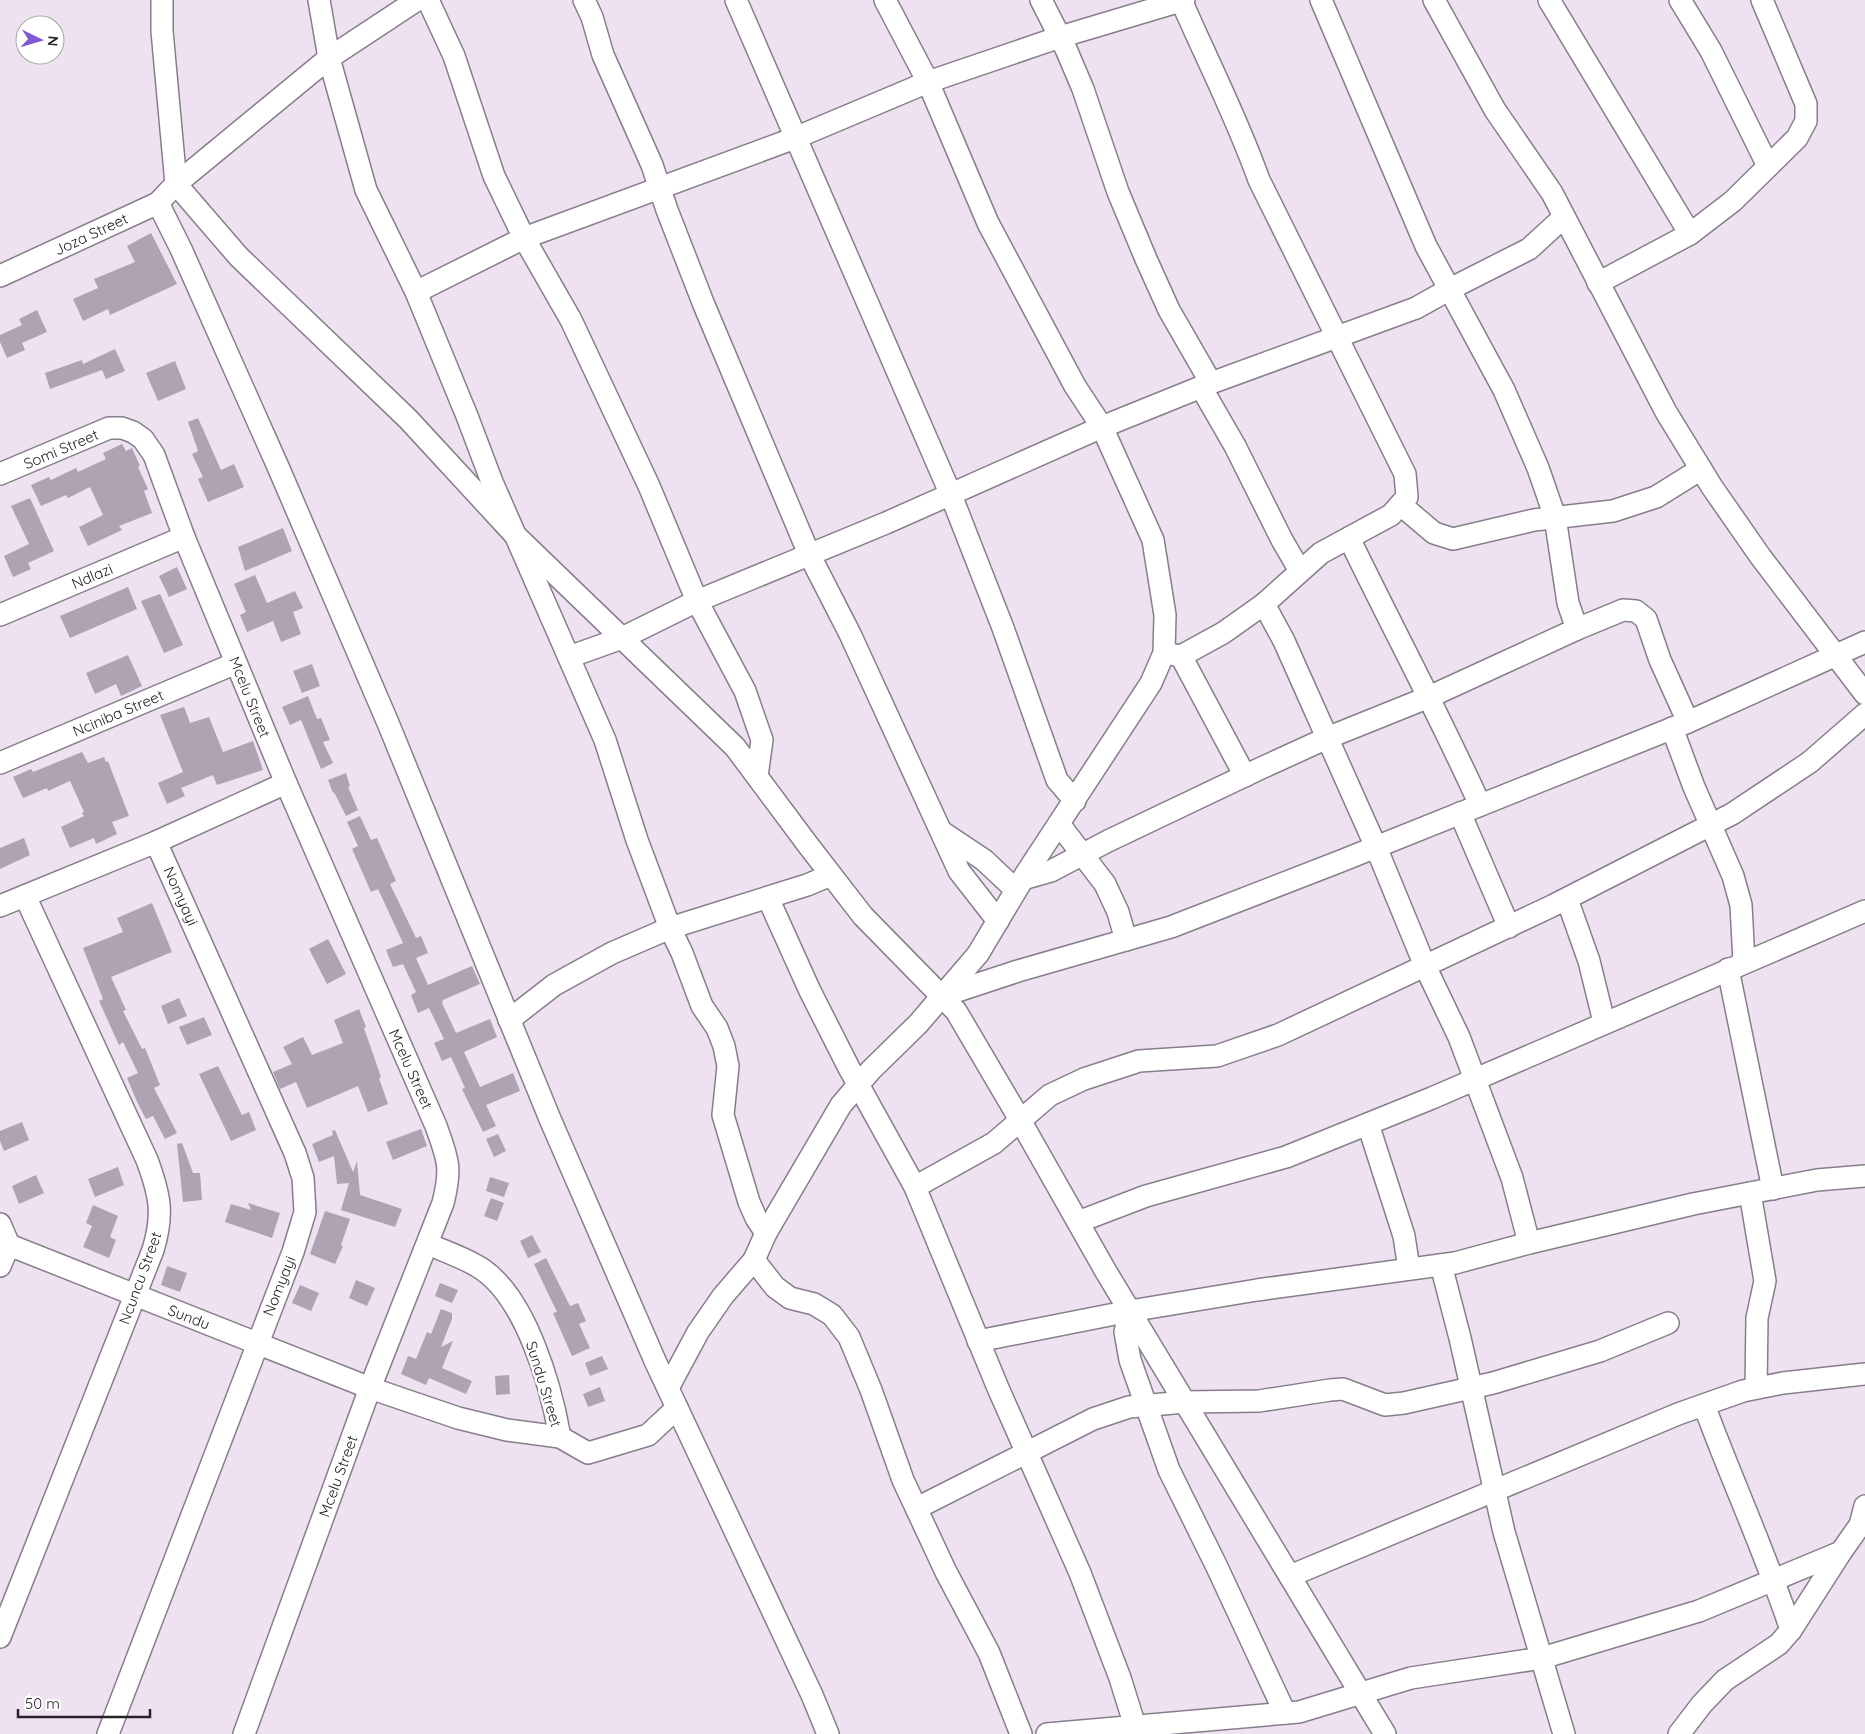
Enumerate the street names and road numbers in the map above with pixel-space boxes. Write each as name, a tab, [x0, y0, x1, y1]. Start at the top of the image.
street label: Joza Street	[51, 209, 131, 259]
street label: Somi Street	[21, 425, 101, 473]
street label: Ndlazi	[69, 559, 115, 593]
street label: Mcelu Street	[225, 654, 275, 740]
street label: Nciniba Street	[70, 685, 166, 741]
street label: Nomyayi	[160, 863, 202, 929]
street label: Mcelu Street	[385, 1026, 437, 1112]
street label: Ncuncu Street	[114, 1229, 166, 1327]
street label: Nomyayi	[258, 1253, 300, 1319]
street label: Sundu	[165, 1300, 213, 1334]
street label: Sundu Street	[522, 1339, 566, 1429]
street label: Mcelu Street	[314, 1433, 362, 1519]

